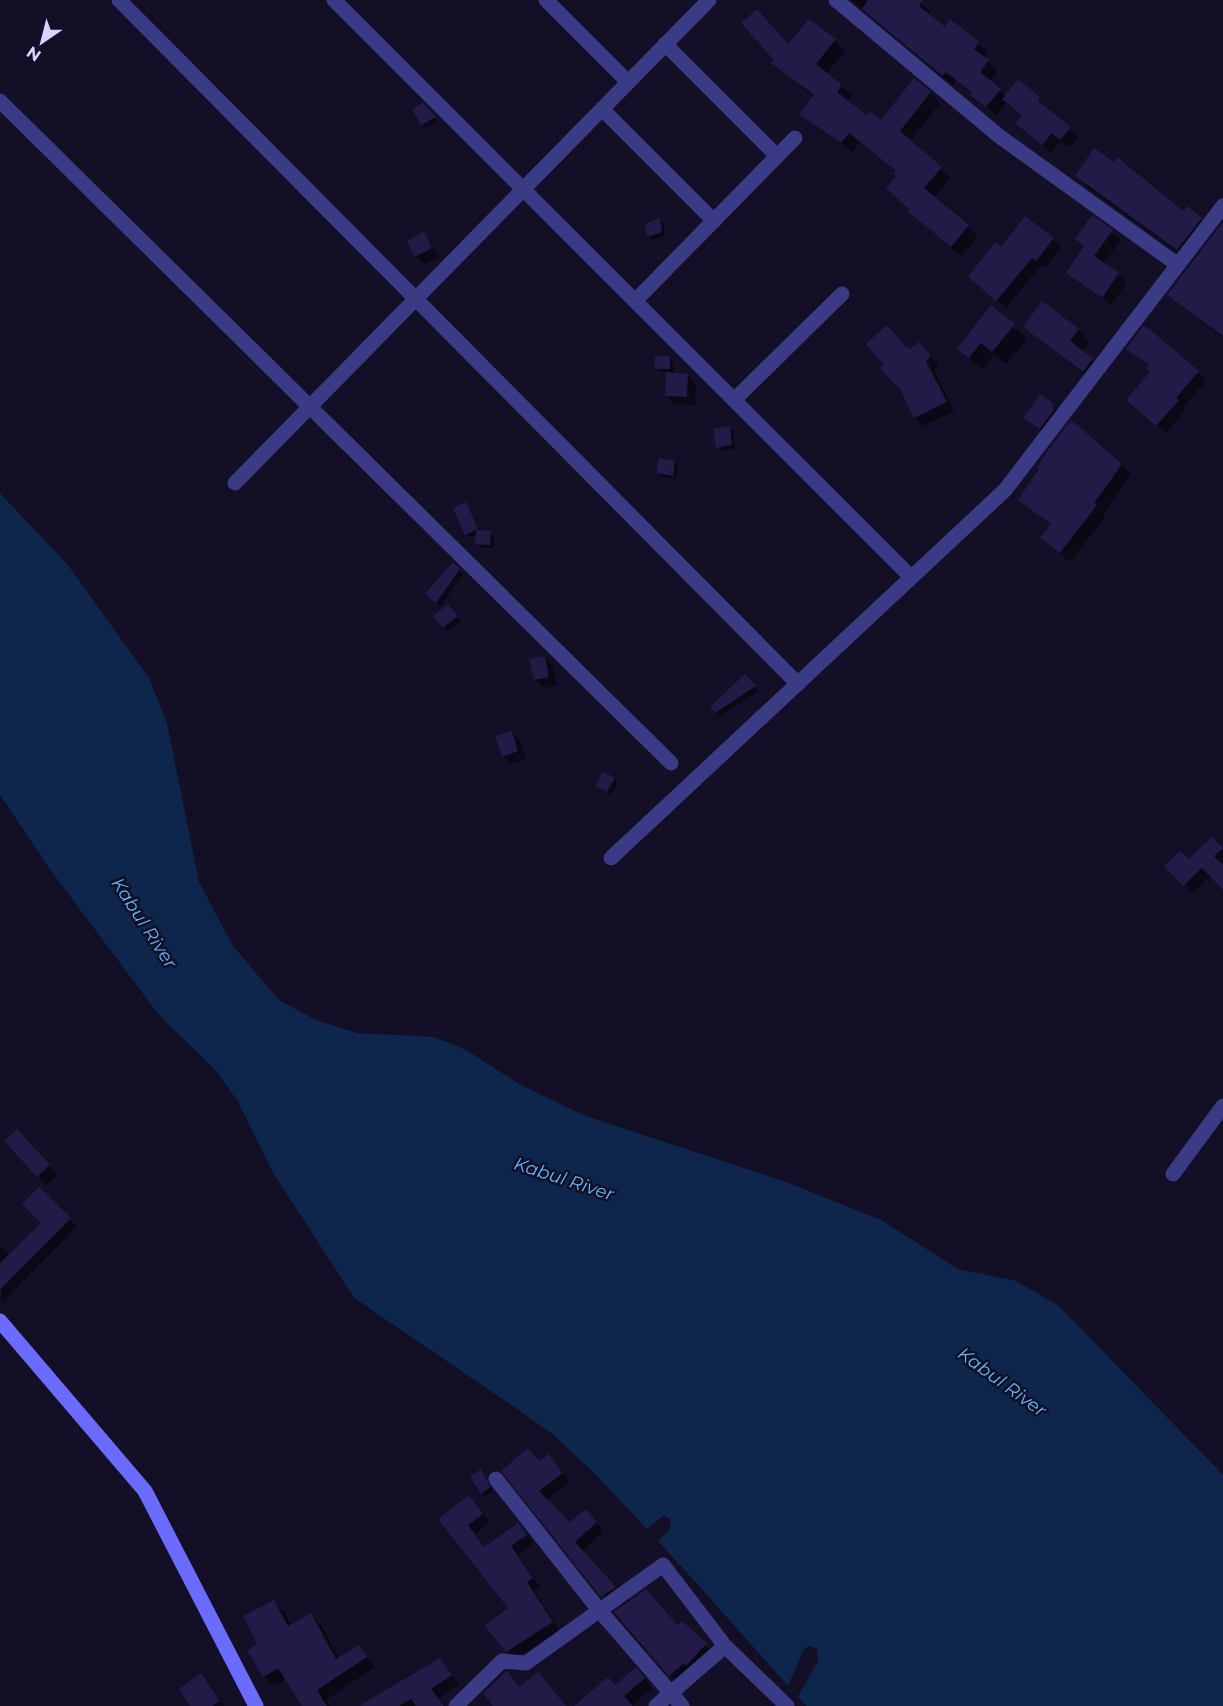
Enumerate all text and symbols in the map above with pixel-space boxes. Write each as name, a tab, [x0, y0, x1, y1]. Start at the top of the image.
north arrow	[12, 12, 72, 72]
text: N	[23, 42, 44, 65]
water label: Kabul River	[106, 873, 182, 973]
water label: Kabul River	[511, 1152, 618, 1206]
water label: Kabul River	[954, 1343, 1051, 1422]

